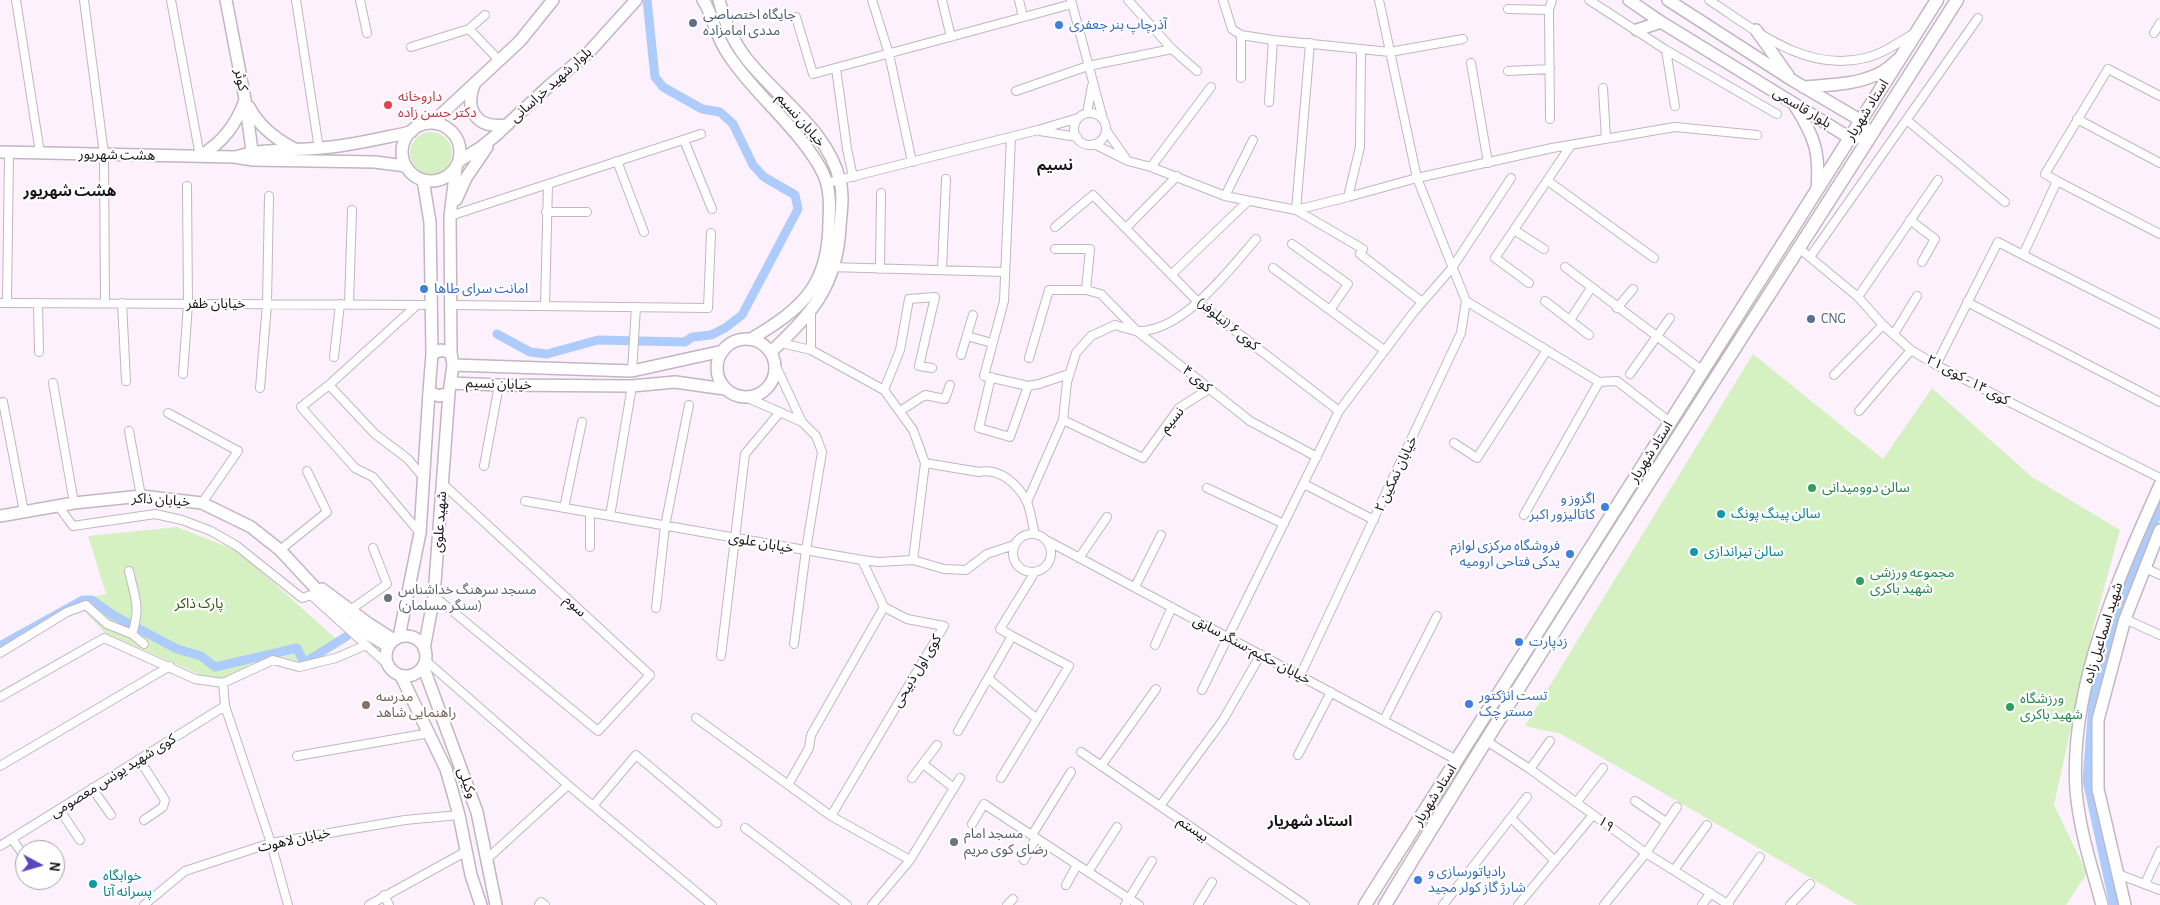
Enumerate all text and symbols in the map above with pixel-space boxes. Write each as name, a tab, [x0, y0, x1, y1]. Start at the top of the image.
place label: جایگاه اختصاصی مددی امامزاده	[703, 7, 796, 40]
marker: جایگاه اختصاصی مددی امامزاده	[687, 17, 699, 29]
place label: آذرچاپ بنر جعفری	[1069, 17, 1167, 33]
marker: آذرچاپ بنر جعفری	[1053, 19, 1065, 31]
street label: بلوار شهید خراسانی	[507, 44, 595, 126]
street label: کوثر	[231, 68, 251, 92]
street label: استاد شهریار	[1842, 76, 1892, 144]
street label: بلوار قاسمی	[1770, 84, 1834, 132]
place label: داروخانه دکتر حسن زاده	[398, 89, 477, 121]
street label: خیابان نسیم	[773, 90, 829, 150]
marker: داروخانه دکتر حسن زاده	[382, 99, 394, 111]
street label: هشت شهریور	[79, 146, 155, 164]
district label: نسیم	[1037, 156, 1073, 174]
district label: هشت شهریور	[24, 182, 116, 200]
place label: امانت سرای طاها	[434, 281, 528, 297]
marker: امانت سرای طاها	[418, 283, 430, 295]
street label: کوی ۶ (نیلوفر)	[1193, 294, 1263, 354]
street label: خیابان ظفر	[186, 296, 246, 312]
place label: CNG	[1821, 311, 1846, 327]
marker: CNG	[1805, 313, 1817, 325]
street label: کوی ۱۴ - کوی ۲۱	[1924, 351, 2012, 409]
street label: کوی ۴	[1179, 362, 1215, 396]
street label: خیابان نسیم	[466, 374, 532, 394]
street label: نسیم	[1156, 404, 1188, 436]
street label: استاد شهریار	[1626, 418, 1676, 486]
street label: خیابان نمکین ۲	[1371, 433, 1421, 515]
place label: سالن دوومیدانی	[1822, 480, 1910, 496]
marker: سالن دوومیدانی	[1806, 482, 1818, 494]
street label: خیابان ذاکر	[131, 490, 191, 510]
street label: شهید علوی	[429, 491, 451, 553]
place label: اگزوز و کاتالیزور اکبر	[1529, 491, 1595, 524]
marker: اگزوز و کاتالیزور اکبر	[1599, 501, 1611, 513]
place label: سالن پینگ پونگ	[1731, 506, 1821, 522]
marker: سالن پینگ پونگ	[1715, 508, 1727, 520]
street label: خیابان علوی	[727, 529, 795, 557]
place label: فروشگاه مرکزی لوازم یدکی فتاحی ارومیه	[1450, 538, 1560, 570]
place label: سالن تیراندازی	[1704, 544, 1783, 560]
marker: سالن تیراندازی	[1688, 546, 1700, 558]
marker: فروشگاه مرکزی لوازم یدکی فتاحی ارومیه	[1564, 548, 1576, 560]
place label: مجموعه ورزشی شهید باکری	[1870, 565, 1955, 598]
marker: مجموعه ورزشی شهید باکری	[1854, 575, 1866, 587]
street label: شهید اسماعیل زاده	[2080, 580, 2126, 686]
place label: مسجد سرهنگ خداشناس (سنگر مسلمان)	[398, 582, 536, 614]
marker: مسجد سرهنگ خداشناس (سنگر مسلمان)	[382, 592, 394, 604]
street label: سوم	[560, 592, 590, 620]
park label: پارک ذاکر	[175, 596, 223, 612]
street label: خیابان حکیم-سنگر سابق	[1190, 612, 1314, 688]
street label: کوی اول ذبیحی	[889, 632, 945, 710]
place label: زدپارت	[1529, 634, 1568, 650]
marker: زدپارت	[1513, 636, 1525, 648]
place label: تست انژکتور مستر چک	[1479, 688, 1548, 720]
place label: مدرسه راهنمایی شاهد	[376, 689, 456, 722]
place label: ورزشگاه شهید باکری	[2020, 691, 2083, 724]
marker: تست انژکتور مستر چک	[1463, 698, 1475, 710]
marker: مدرسه راهنمایی شاهد	[360, 699, 372, 711]
marker: ورزشگاه شهید باکری	[2004, 701, 2016, 713]
street label: کوی شهید یونس معصومی	[47, 730, 179, 822]
street label: استاد شهریار	[1410, 761, 1460, 829]
street label: وکیلی	[454, 765, 480, 801]
district label: استاد شهریار	[1268, 812, 1352, 830]
street label: ۱۹	[1595, 812, 1617, 836]
street label: بیستم	[1174, 813, 1212, 845]
street label: خیابان لاهوت	[256, 824, 332, 856]
place label: مسجد امام رضای کوی مریم	[964, 826, 1048, 859]
marker: مسجد امام رضای کوی مریم	[948, 836, 960, 848]
north arrow	[15, 840, 65, 890]
text: N	[46, 861, 61, 872]
place label: رادیاتورسازی و شارژ گاز کولر مجید	[1428, 864, 1526, 896]
place label: خوابگاه پسرانه آتا	[103, 868, 152, 900]
marker: رادیاتورسازی و شارژ گاز کولر مجید	[1412, 874, 1424, 886]
marker: خوابگاه پسرانه آتا	[87, 878, 99, 890]

